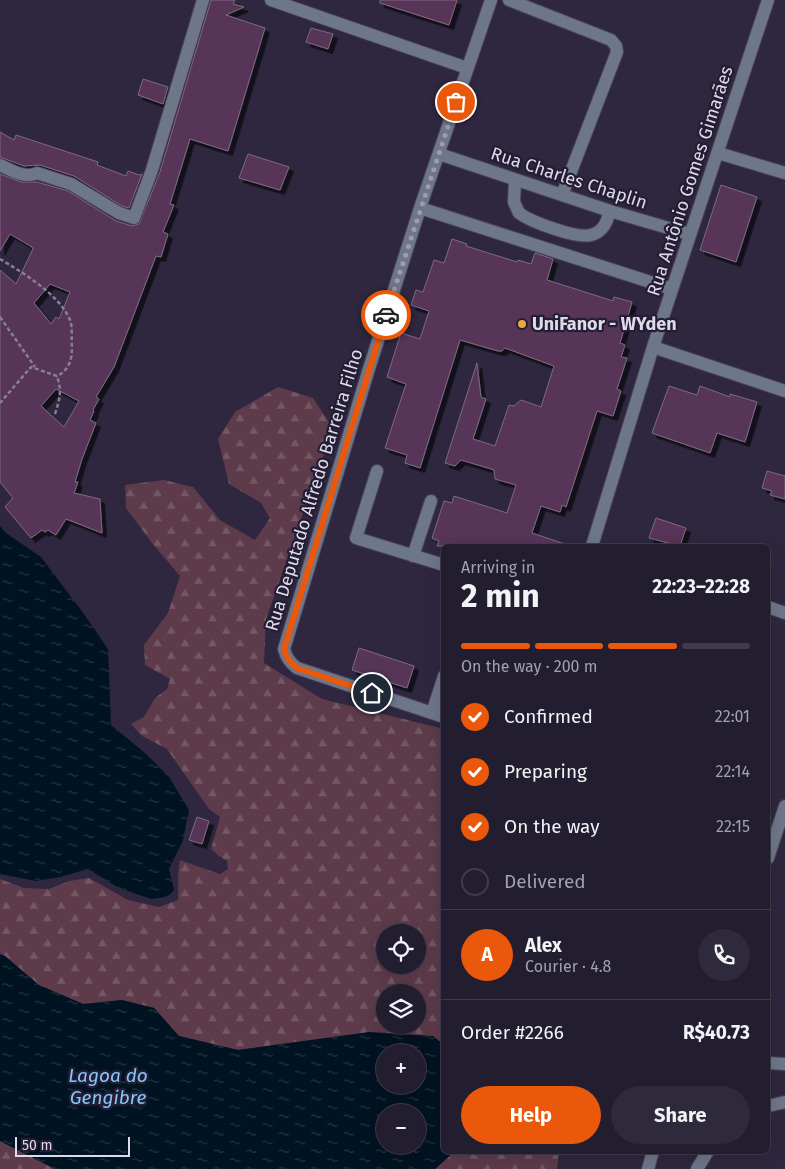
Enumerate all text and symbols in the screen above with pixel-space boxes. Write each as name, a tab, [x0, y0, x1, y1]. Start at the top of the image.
street label: Rua Antônio Gomes Gimarães	[642, 63, 738, 299]
pin	[435, 81, 477, 123]
icon: bag	[442, 88, 470, 116]
street label: Rua Charles Chaplin	[488, 142, 650, 214]
courier	[361, 290, 411, 340]
icon: car	[372, 301, 400, 329]
place label: UniFanor - WYden	[532, 313, 677, 335]
marker: UniFanor - WYden	[516, 318, 528, 330]
street label: Rua Deputado Alfredo Barreira Filho	[260, 346, 368, 634]
text: Arriving in	[461, 558, 535, 577]
text: 22:23–22:28	[652, 575, 750, 598]
text: 2 min	[461, 577, 540, 615]
text: On the way · 200 m	[461, 657, 597, 676]
pin	[351, 672, 393, 714]
icon: home	[358, 679, 386, 707]
icon: check	[461, 703, 489, 731]
text: Confirmed	[504, 705, 593, 728]
text: 22:01	[715, 707, 750, 726]
icon: check	[461, 758, 489, 786]
text: Preparing	[504, 760, 587, 783]
text: 22:14	[716, 762, 750, 781]
icon: check	[461, 813, 489, 841]
text: On the way	[504, 815, 600, 838]
text: 22:15	[716, 817, 750, 836]
text: Delivered	[504, 870, 586, 893]
map controls	[376, 924, 426, 1154]
button: locate	[376, 924, 426, 974]
button: phone	[698, 929, 750, 981]
text: Alex	[525, 934, 562, 957]
text: A	[481, 943, 493, 966]
text: Courier · 4.8	[525, 957, 611, 976]
button: layers	[376, 984, 426, 1034]
text: Order #2266	[461, 1021, 564, 1044]
text: R$40.73	[683, 1021, 750, 1044]
button: +	[376, 1044, 426, 1094]
water label: Lagoa do Gengibre	[68, 1064, 148, 1109]
button: Help	[461, 1086, 601, 1144]
button: Share	[611, 1086, 750, 1144]
button: −	[376, 1104, 426, 1154]
scale bar	[15, 1134, 130, 1157]
text: 50 m	[22, 1137, 53, 1154]

